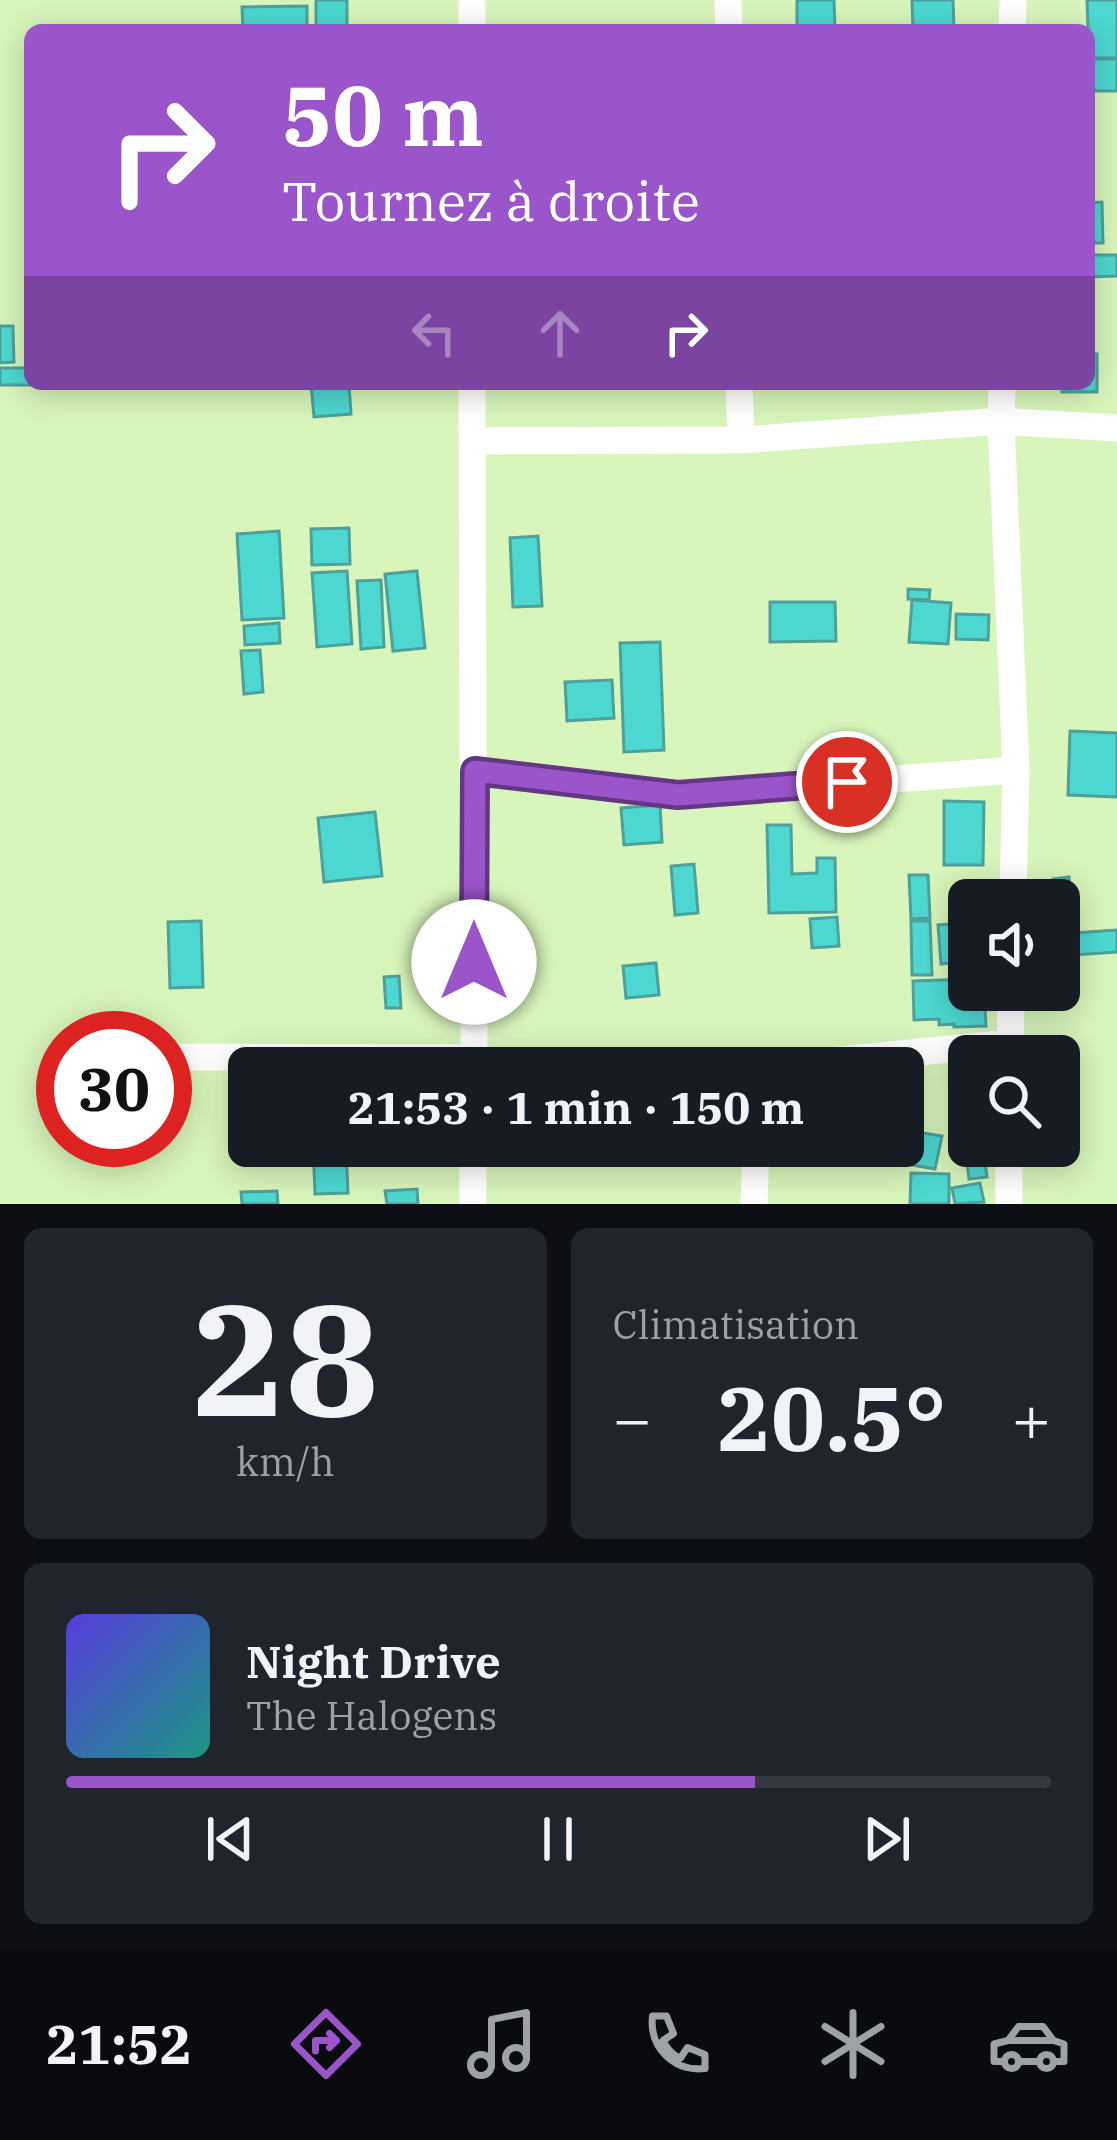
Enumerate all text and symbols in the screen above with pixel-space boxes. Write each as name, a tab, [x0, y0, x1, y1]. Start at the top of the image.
text: 50 m	[282, 60, 484, 169]
icon: right	[84, 72, 240, 228]
text: Tournez à droite	[282, 166, 700, 236]
icon: left	[401, 300, 467, 366]
icon: ahead	[527, 300, 593, 366]
icon: right	[653, 300, 719, 366]
pin	[796, 731, 898, 833]
icon: arrive	[814, 749, 880, 815]
map controls	[948, 879, 1080, 1167]
button: sound	[948, 879, 1080, 1011]
position arrow	[411, 899, 537, 1025]
speed limit sign: 30	[36, 1011, 192, 1167]
button: search	[948, 1035, 1080, 1167]
text: 21:53 · 1 min · 150 m	[348, 1078, 804, 1136]
text: 28	[192, 1256, 379, 1459]
text: Climatisation	[613, 1299, 859, 1350]
text: 20.5°	[717, 1359, 947, 1476]
text: −	[613, 1375, 652, 1461]
text: +	[1011, 1375, 1051, 1461]
text: km/h	[236, 1436, 335, 1487]
text: Night Drive	[246, 1632, 501, 1690]
text: The Halogens	[246, 1690, 497, 1741]
icon: previous	[197, 1806, 263, 1872]
icon: pause	[525, 1806, 591, 1872]
icon: next	[854, 1806, 920, 1872]
icon: directions	[284, 2002, 368, 2086]
icon: music	[460, 2002, 544, 2086]
icon: phone	[635, 2002, 719, 2086]
icon: climate	[811, 2002, 895, 2086]
icon: car	[987, 2002, 1071, 2086]
text: 21:52	[46, 2009, 192, 2079]

